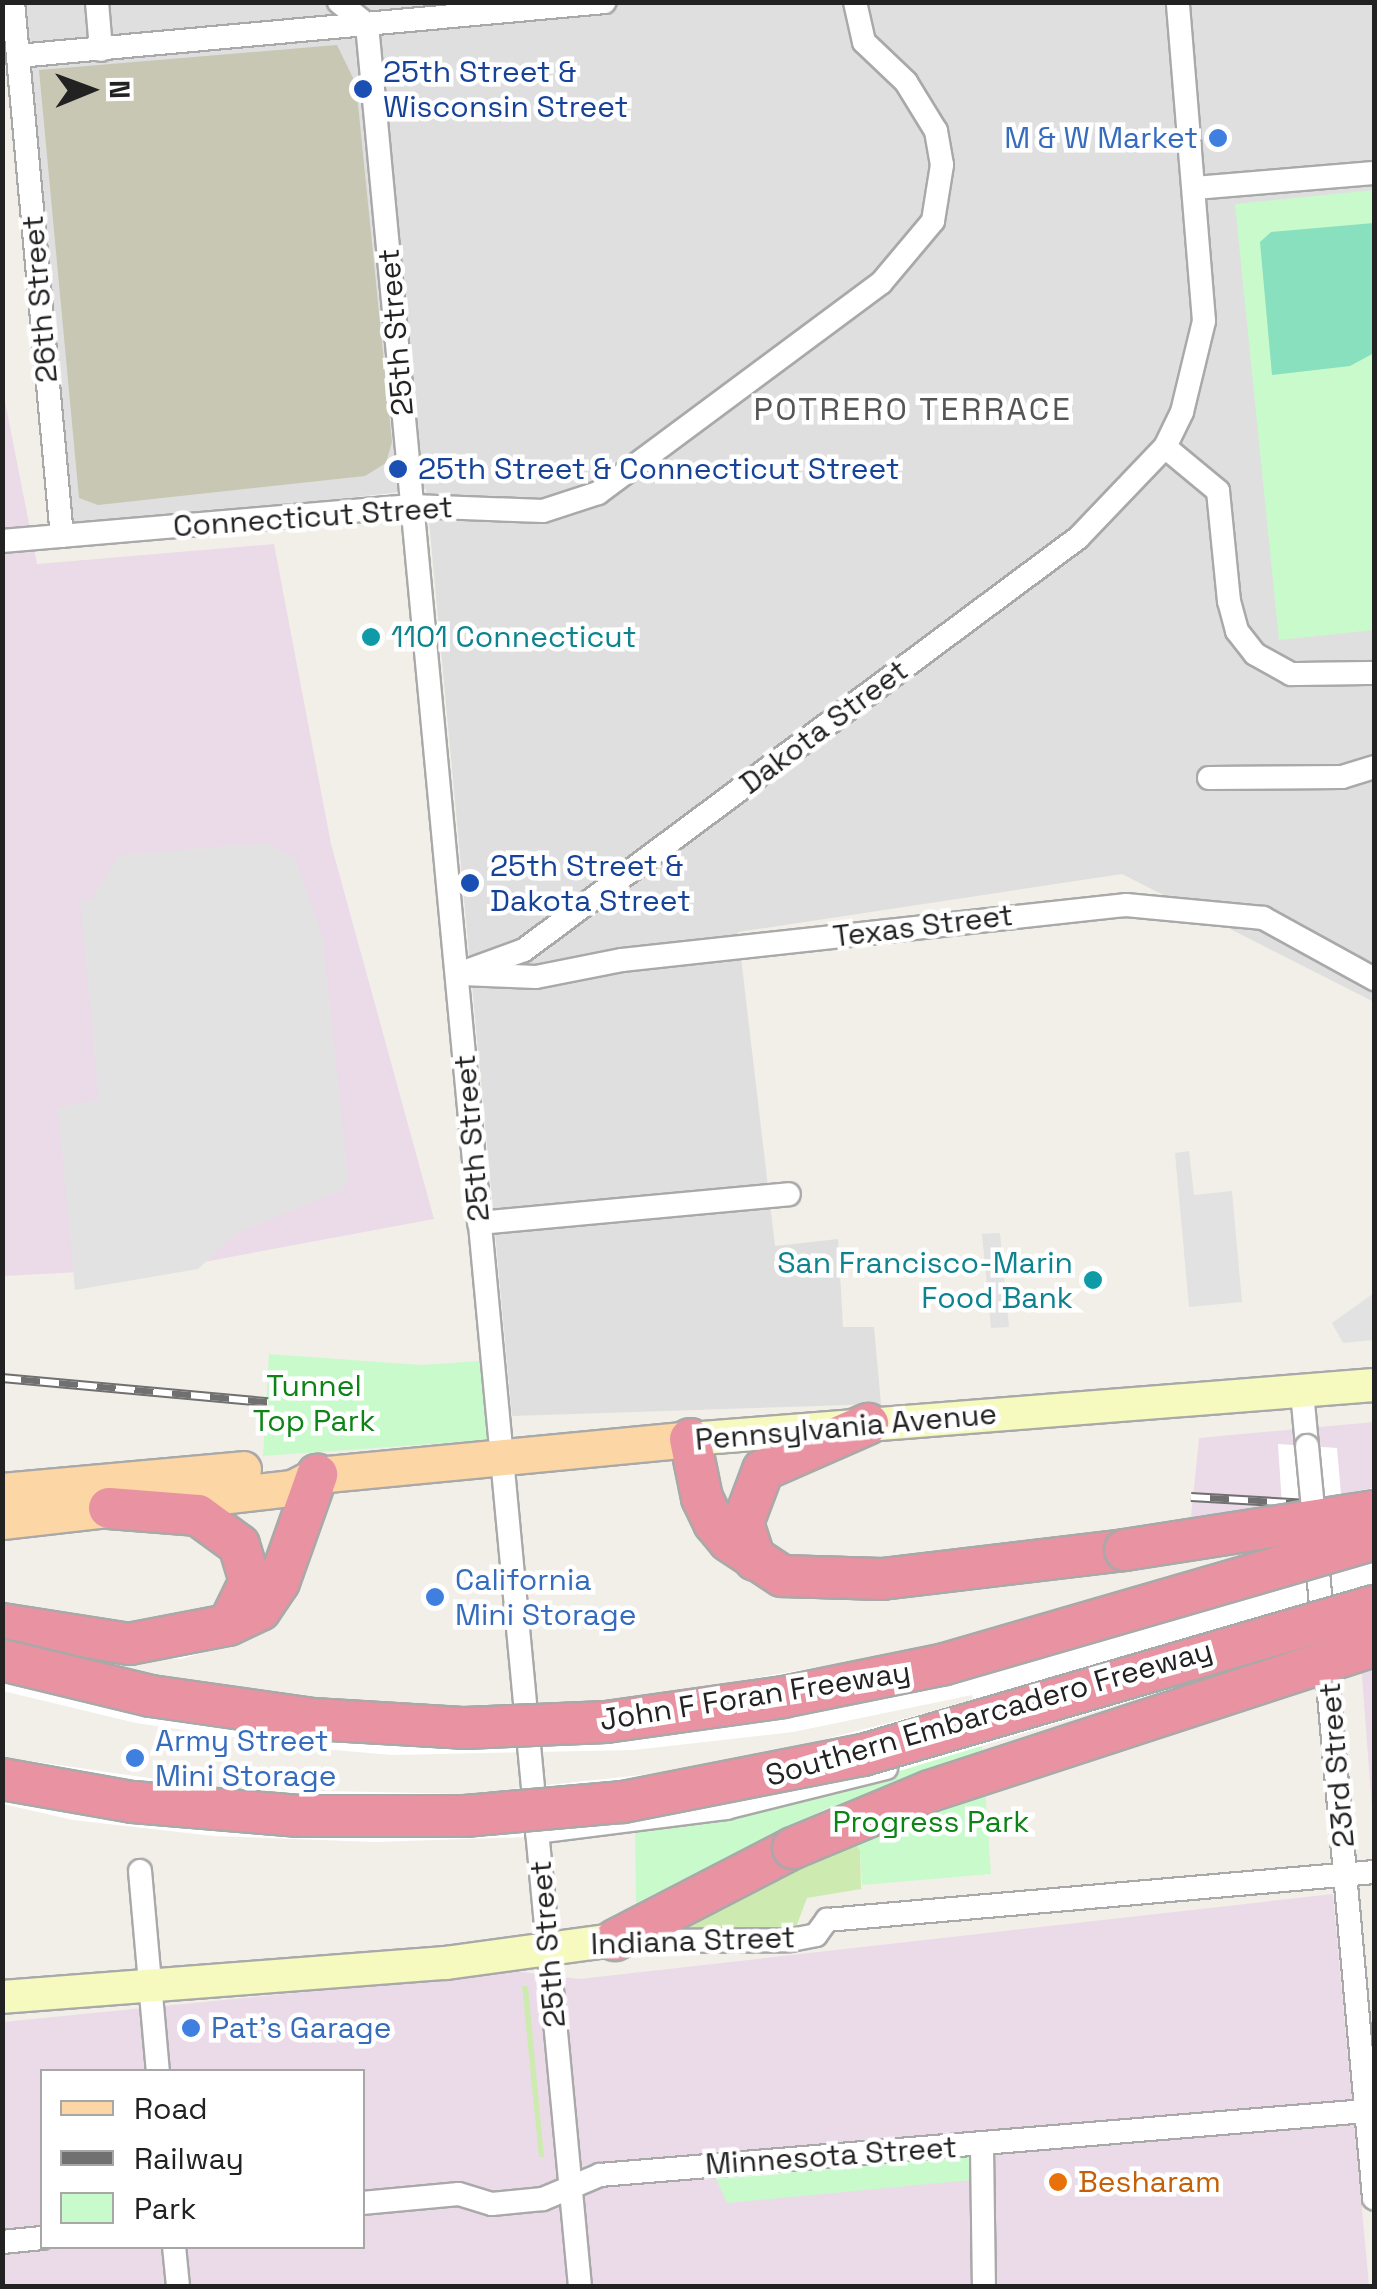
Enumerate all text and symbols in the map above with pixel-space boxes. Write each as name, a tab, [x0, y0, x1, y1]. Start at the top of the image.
north arrow	[40, 40, 140, 140]
place label: 25th Street & Wisconsin Street	[383, 54, 628, 124]
marker: 25th Street & Wisconsin Street	[352, 78, 374, 100]
text: N	[102, 80, 138, 99]
place label: M & W Market	[1004, 120, 1198, 156]
marker: M & W Market	[1207, 127, 1229, 149]
street label: 26th Street	[15, 214, 65, 384]
street label: 25th Street	[371, 247, 421, 417]
district label: POTRERO TERRACE	[753, 390, 1073, 428]
place label: 25th Street & Connecticut Street	[418, 451, 900, 487]
marker: 25th Street & Connecticut Street	[387, 458, 409, 480]
street label: Connecticut Street	[172, 489, 454, 545]
place label: 1101 Connecticut	[391, 619, 637, 655]
marker: 1101 Connecticut	[360, 626, 382, 648]
street label: Dakota Street	[733, 652, 915, 802]
place label: 25th Street & Dakota Street	[490, 848, 691, 918]
marker: 25th Street & Dakota Street	[459, 872, 481, 894]
street label: Texas Street	[831, 897, 1015, 955]
street label: 25th Street	[447, 1053, 497, 1223]
place label: San Francisco-Marin Food Bank	[777, 1245, 1073, 1316]
marker: San Francisco-Marin Food Bank	[1082, 1269, 1104, 1291]
park label: Tunnel Top Park	[253, 1368, 375, 1438]
street label: Pennsylvania Avenue	[693, 1396, 999, 1458]
place label: California Mini Storage	[455, 1562, 637, 1632]
marker: California Mini Storage	[424, 1586, 446, 1608]
street label: Southern Embarcadero Freeway	[762, 1632, 1216, 1794]
street label: John F Foran Freeway	[597, 1654, 913, 1738]
street label: 23rd Street	[1312, 1681, 1362, 1849]
place label: Army Street Mini Storage	[155, 1723, 337, 1794]
marker: Army Street Mini Storage	[124, 1747, 146, 1769]
park label: Progress Park	[833, 1804, 1029, 1840]
street label: 25th Street	[523, 1859, 573, 2029]
street label: Indiana Street	[590, 1919, 796, 1963]
place label: Pat's Garage	[211, 2010, 392, 2046]
marker: Pat's Garage	[180, 2017, 202, 2039]
legend	[40, 2069, 365, 2249]
text: Road	[134, 2089, 208, 2128]
street label: Minnesota Street	[704, 2129, 958, 2183]
text: Railway	[134, 2139, 244, 2178]
place label: Besharam	[1078, 2164, 1221, 2200]
marker: Besharam	[1047, 2171, 1069, 2193]
text: Park	[134, 2189, 196, 2228]

